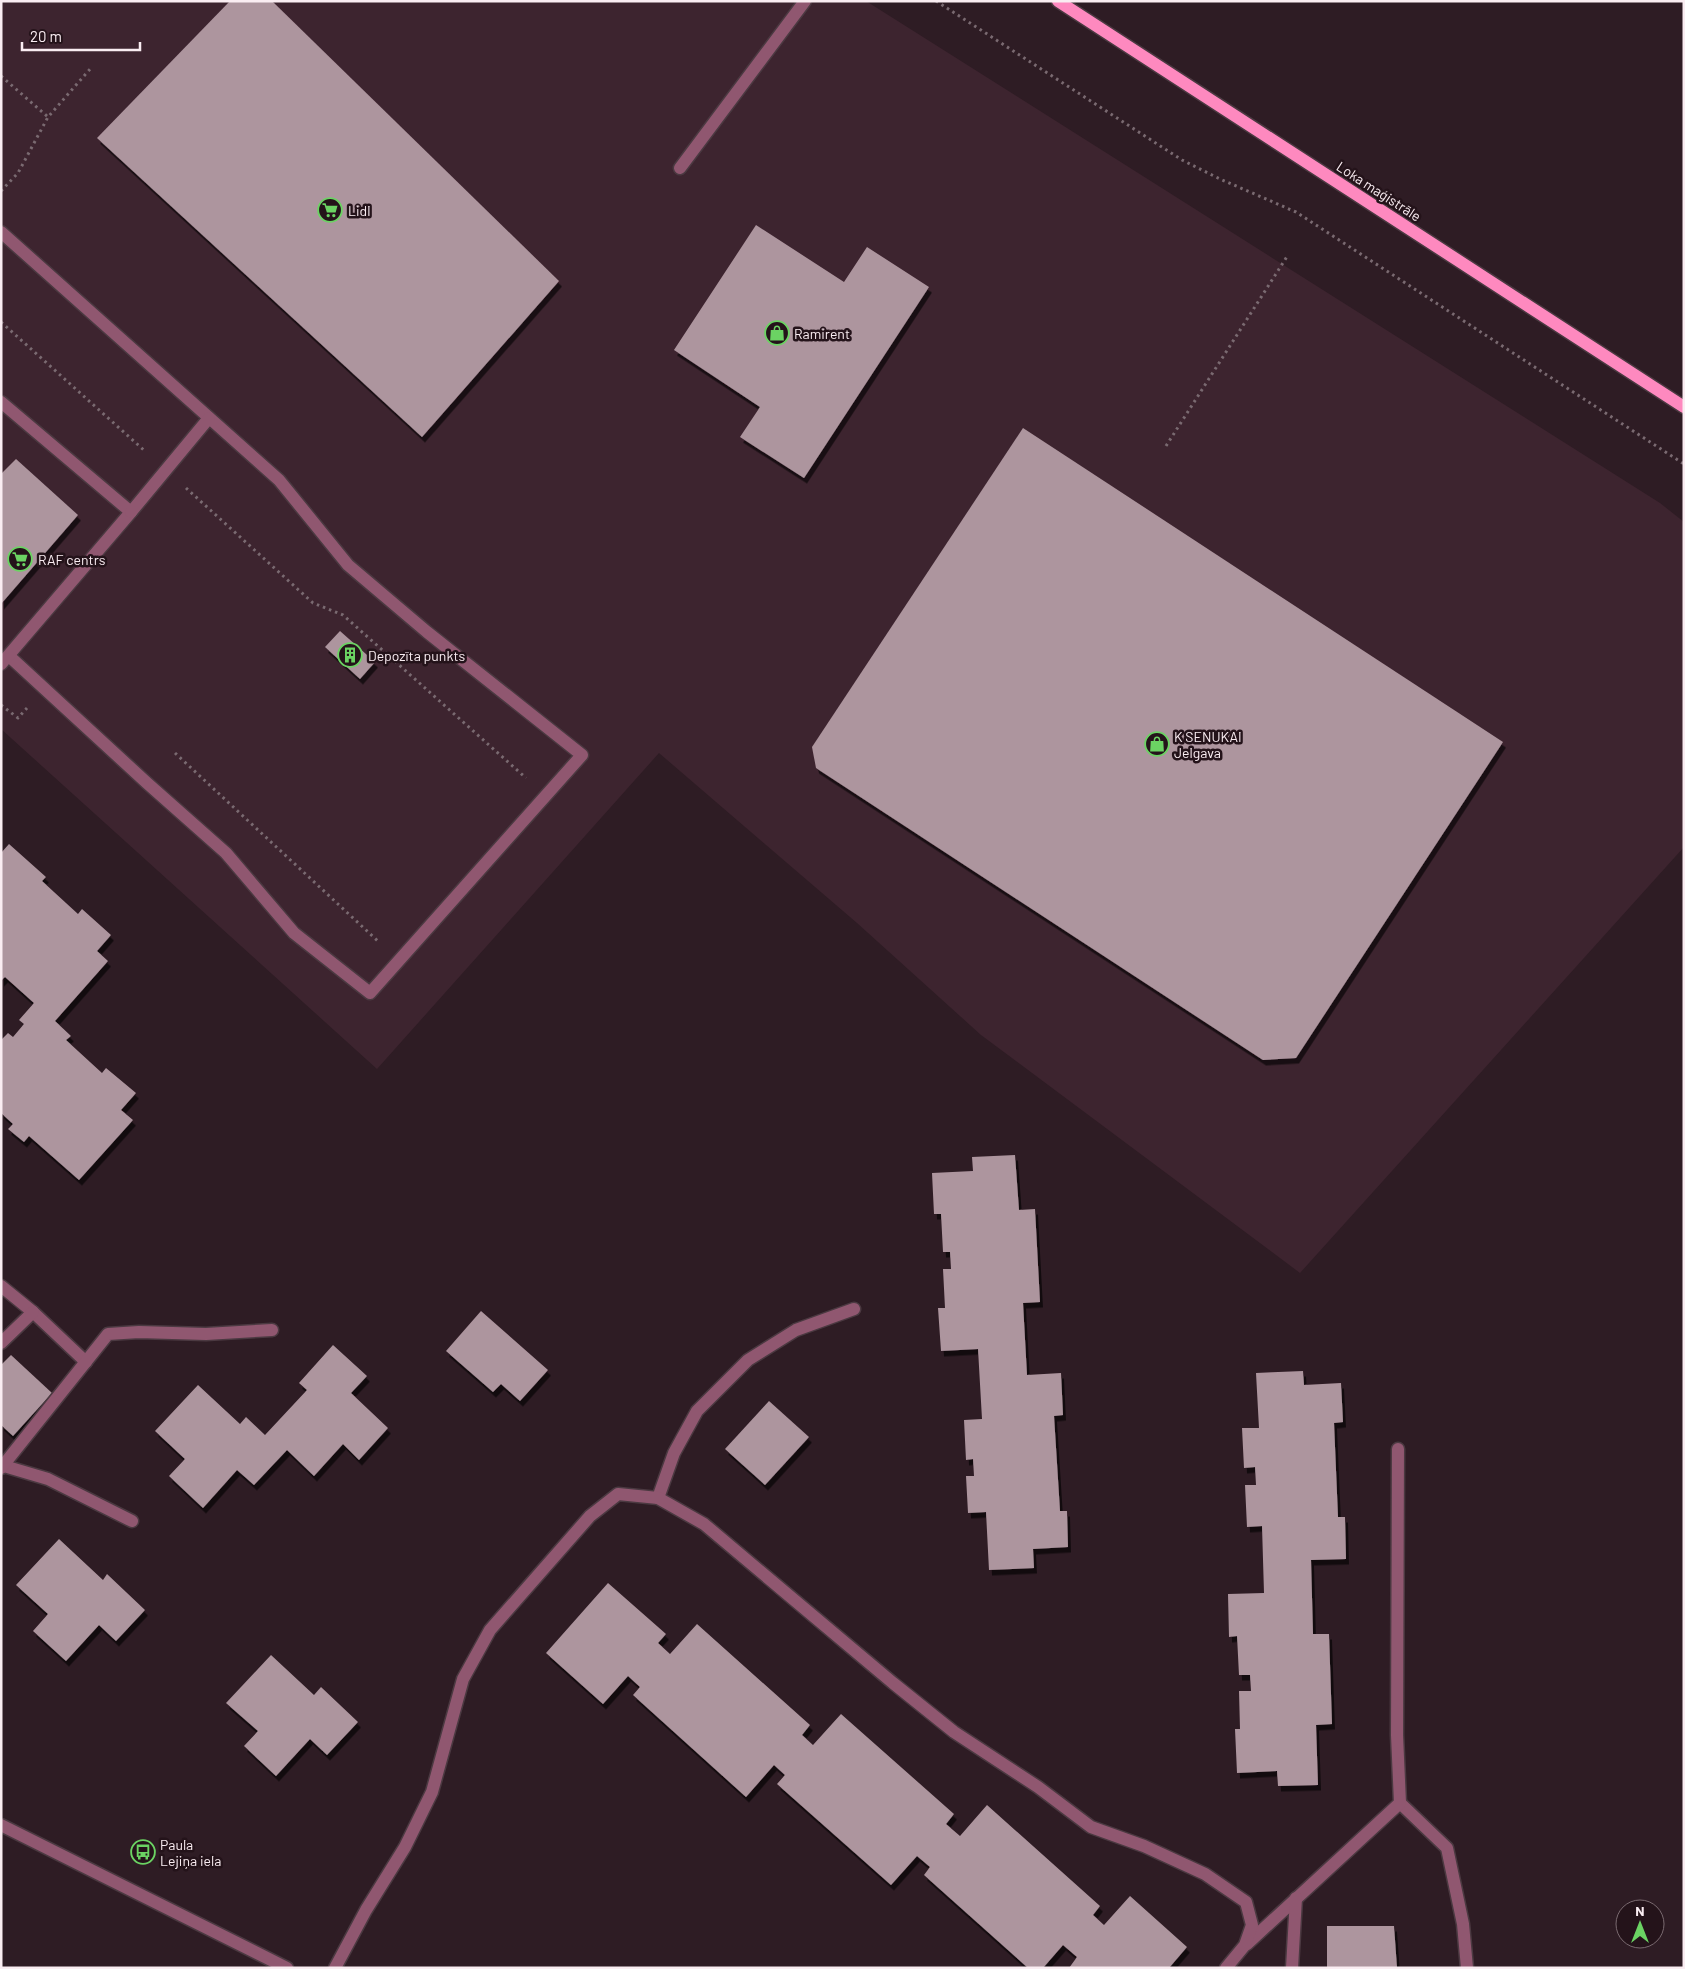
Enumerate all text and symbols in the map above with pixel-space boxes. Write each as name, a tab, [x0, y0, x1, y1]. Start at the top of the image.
scale bar	[22, 20, 140, 52]
text: 20 m	[30, 27, 62, 45]
street label: Loka maģistrāle	[1334, 157, 1424, 225]
supermarket icon: Lidl	[317, 197, 343, 223]
place label: Lidl	[348, 202, 370, 219]
shop icon: Ramirent	[764, 320, 790, 346]
place label: Ramirent	[794, 325, 850, 342]
supermarket icon: RAF centrs	[7, 546, 33, 572]
place label: RAF centrs	[38, 551, 106, 568]
building icon: Depozīta punkts	[337, 642, 363, 668]
place label: Depozīta punkts	[368, 647, 465, 664]
place label: K SENUKAI Jelgava	[1174, 728, 1242, 761]
shop icon: K SENUKAI Jelgava	[1144, 731, 1170, 757]
place label: Paula Lejiņa iela	[160, 1836, 221, 1869]
bus stop icon: Paula Lejiņa iela	[130, 1839, 156, 1865]
north arrow	[1615, 1899, 1665, 1949]
text: N	[1635, 1902, 1645, 1919]

